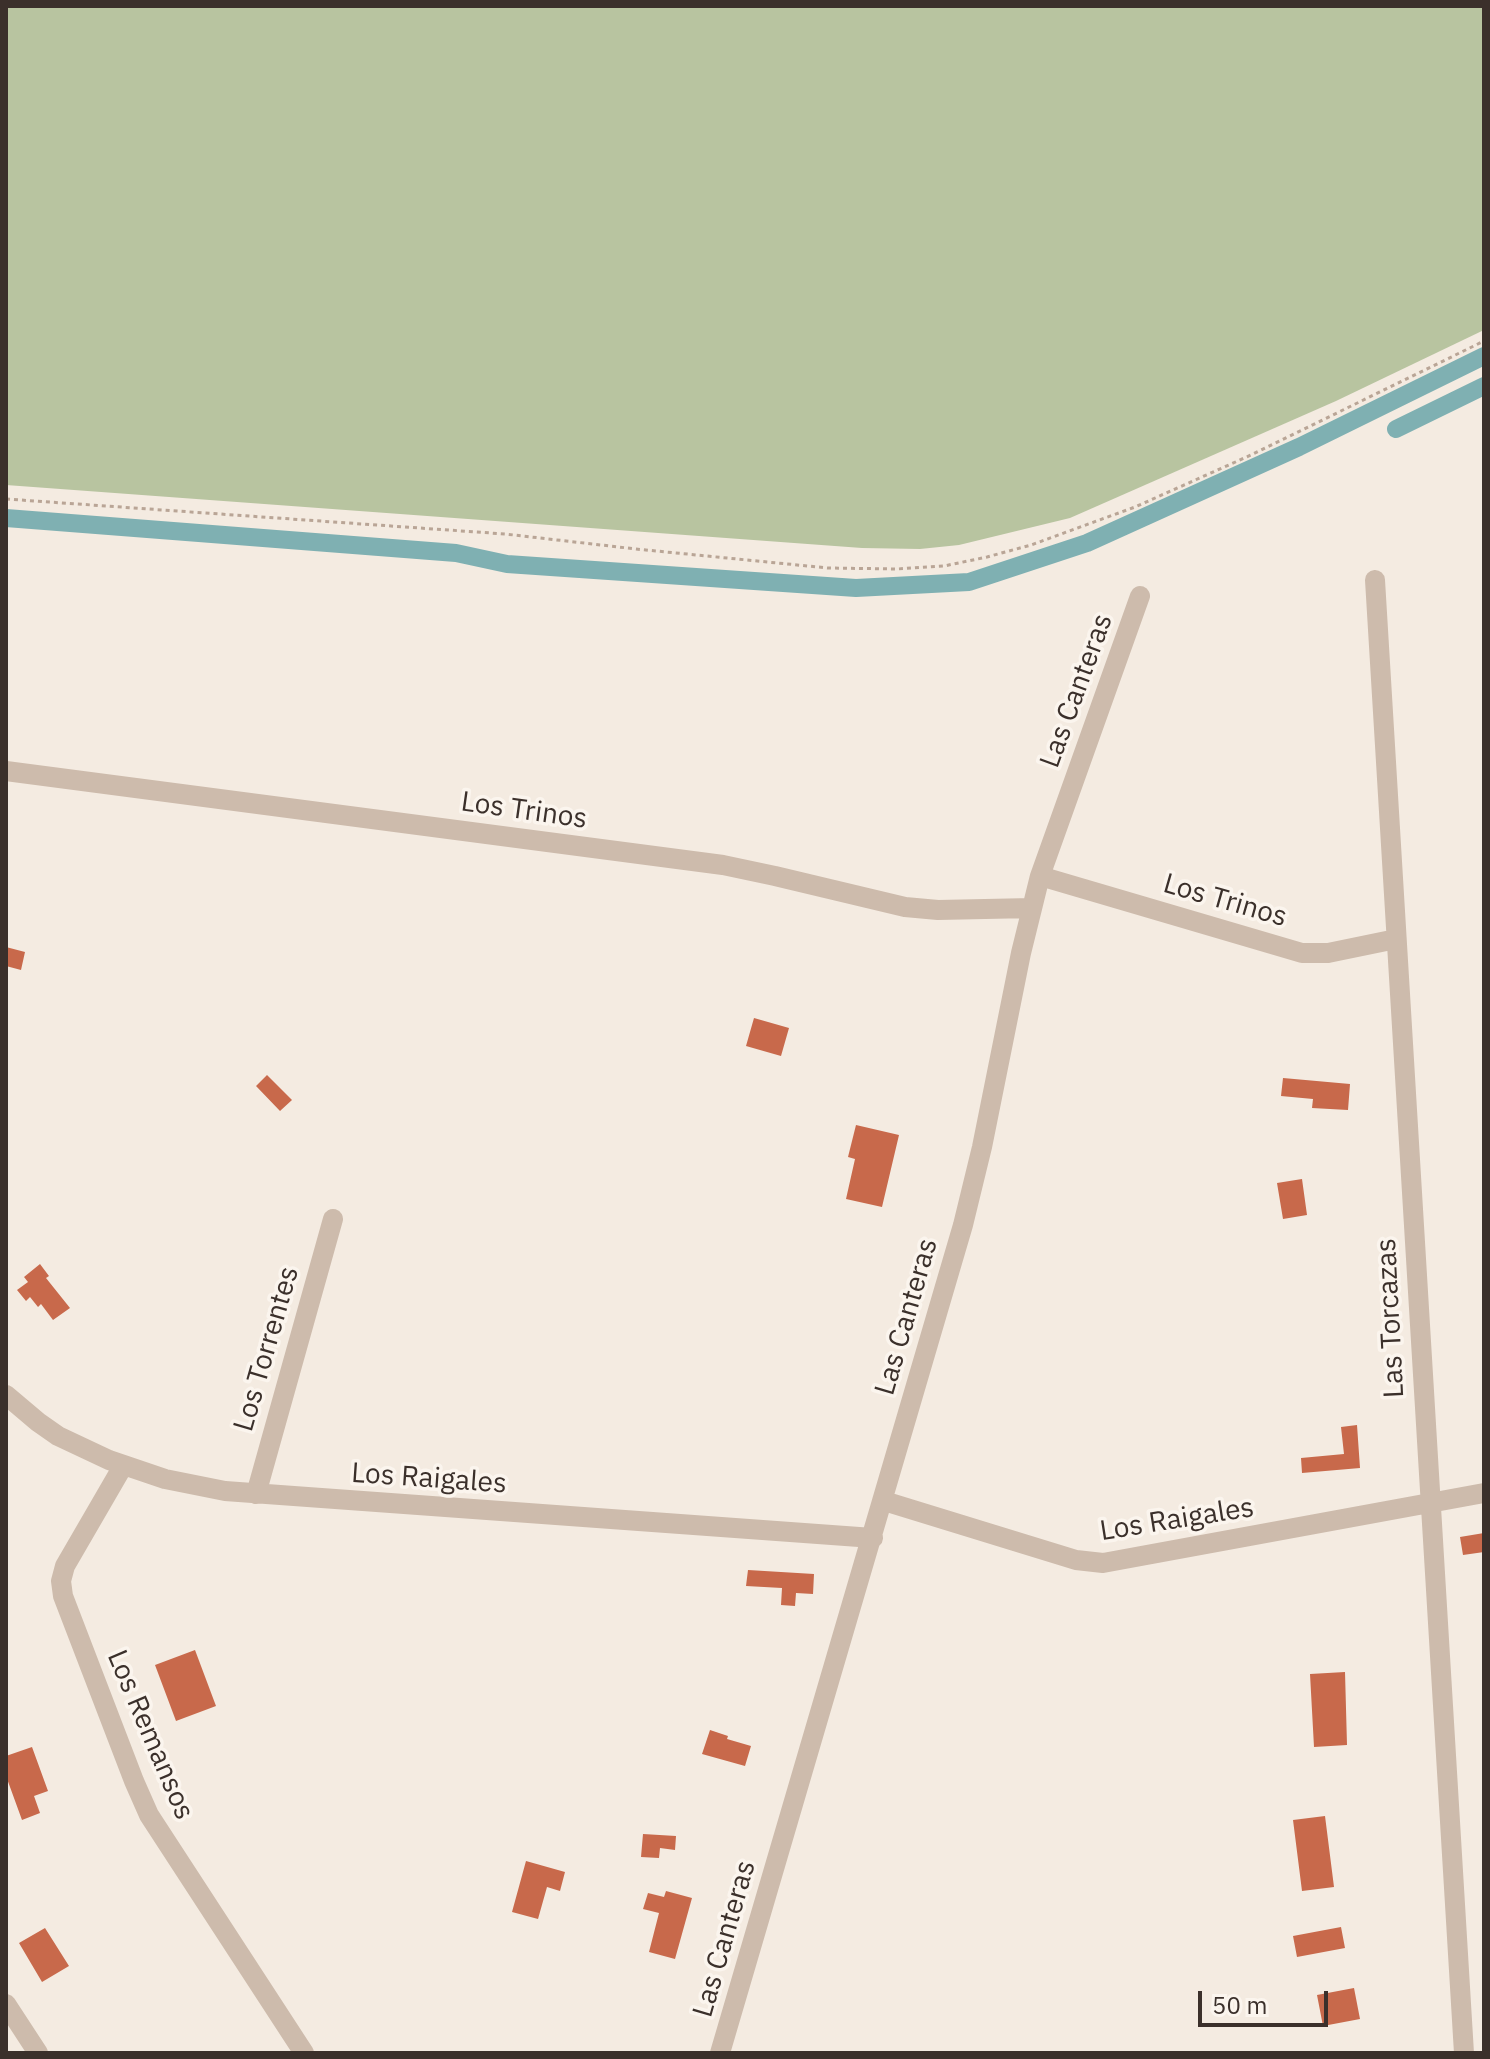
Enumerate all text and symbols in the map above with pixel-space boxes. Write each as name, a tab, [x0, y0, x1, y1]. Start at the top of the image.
street label: Las Canteras	[1034, 609, 1120, 773]
street label: Los Trinos	[459, 786, 589, 836]
street label: Los Trinos	[1159, 867, 1291, 935]
street label: Las Canteras	[869, 1235, 945, 1399]
street label: Las Torcazas	[1370, 1237, 1412, 1399]
street label: Los Torrentes	[227, 1263, 307, 1435]
street label: Los Raigales	[350, 1457, 508, 1501]
street label: Los Raigales	[1098, 1491, 1256, 1549]
street label: Los Remansos	[99, 1645, 201, 1825]
street label: Las Canteras	[687, 1857, 763, 2021]
scale bar	[1202, 1975, 1332, 2025]
text: 50 m	[1212, 1989, 1267, 2021]

